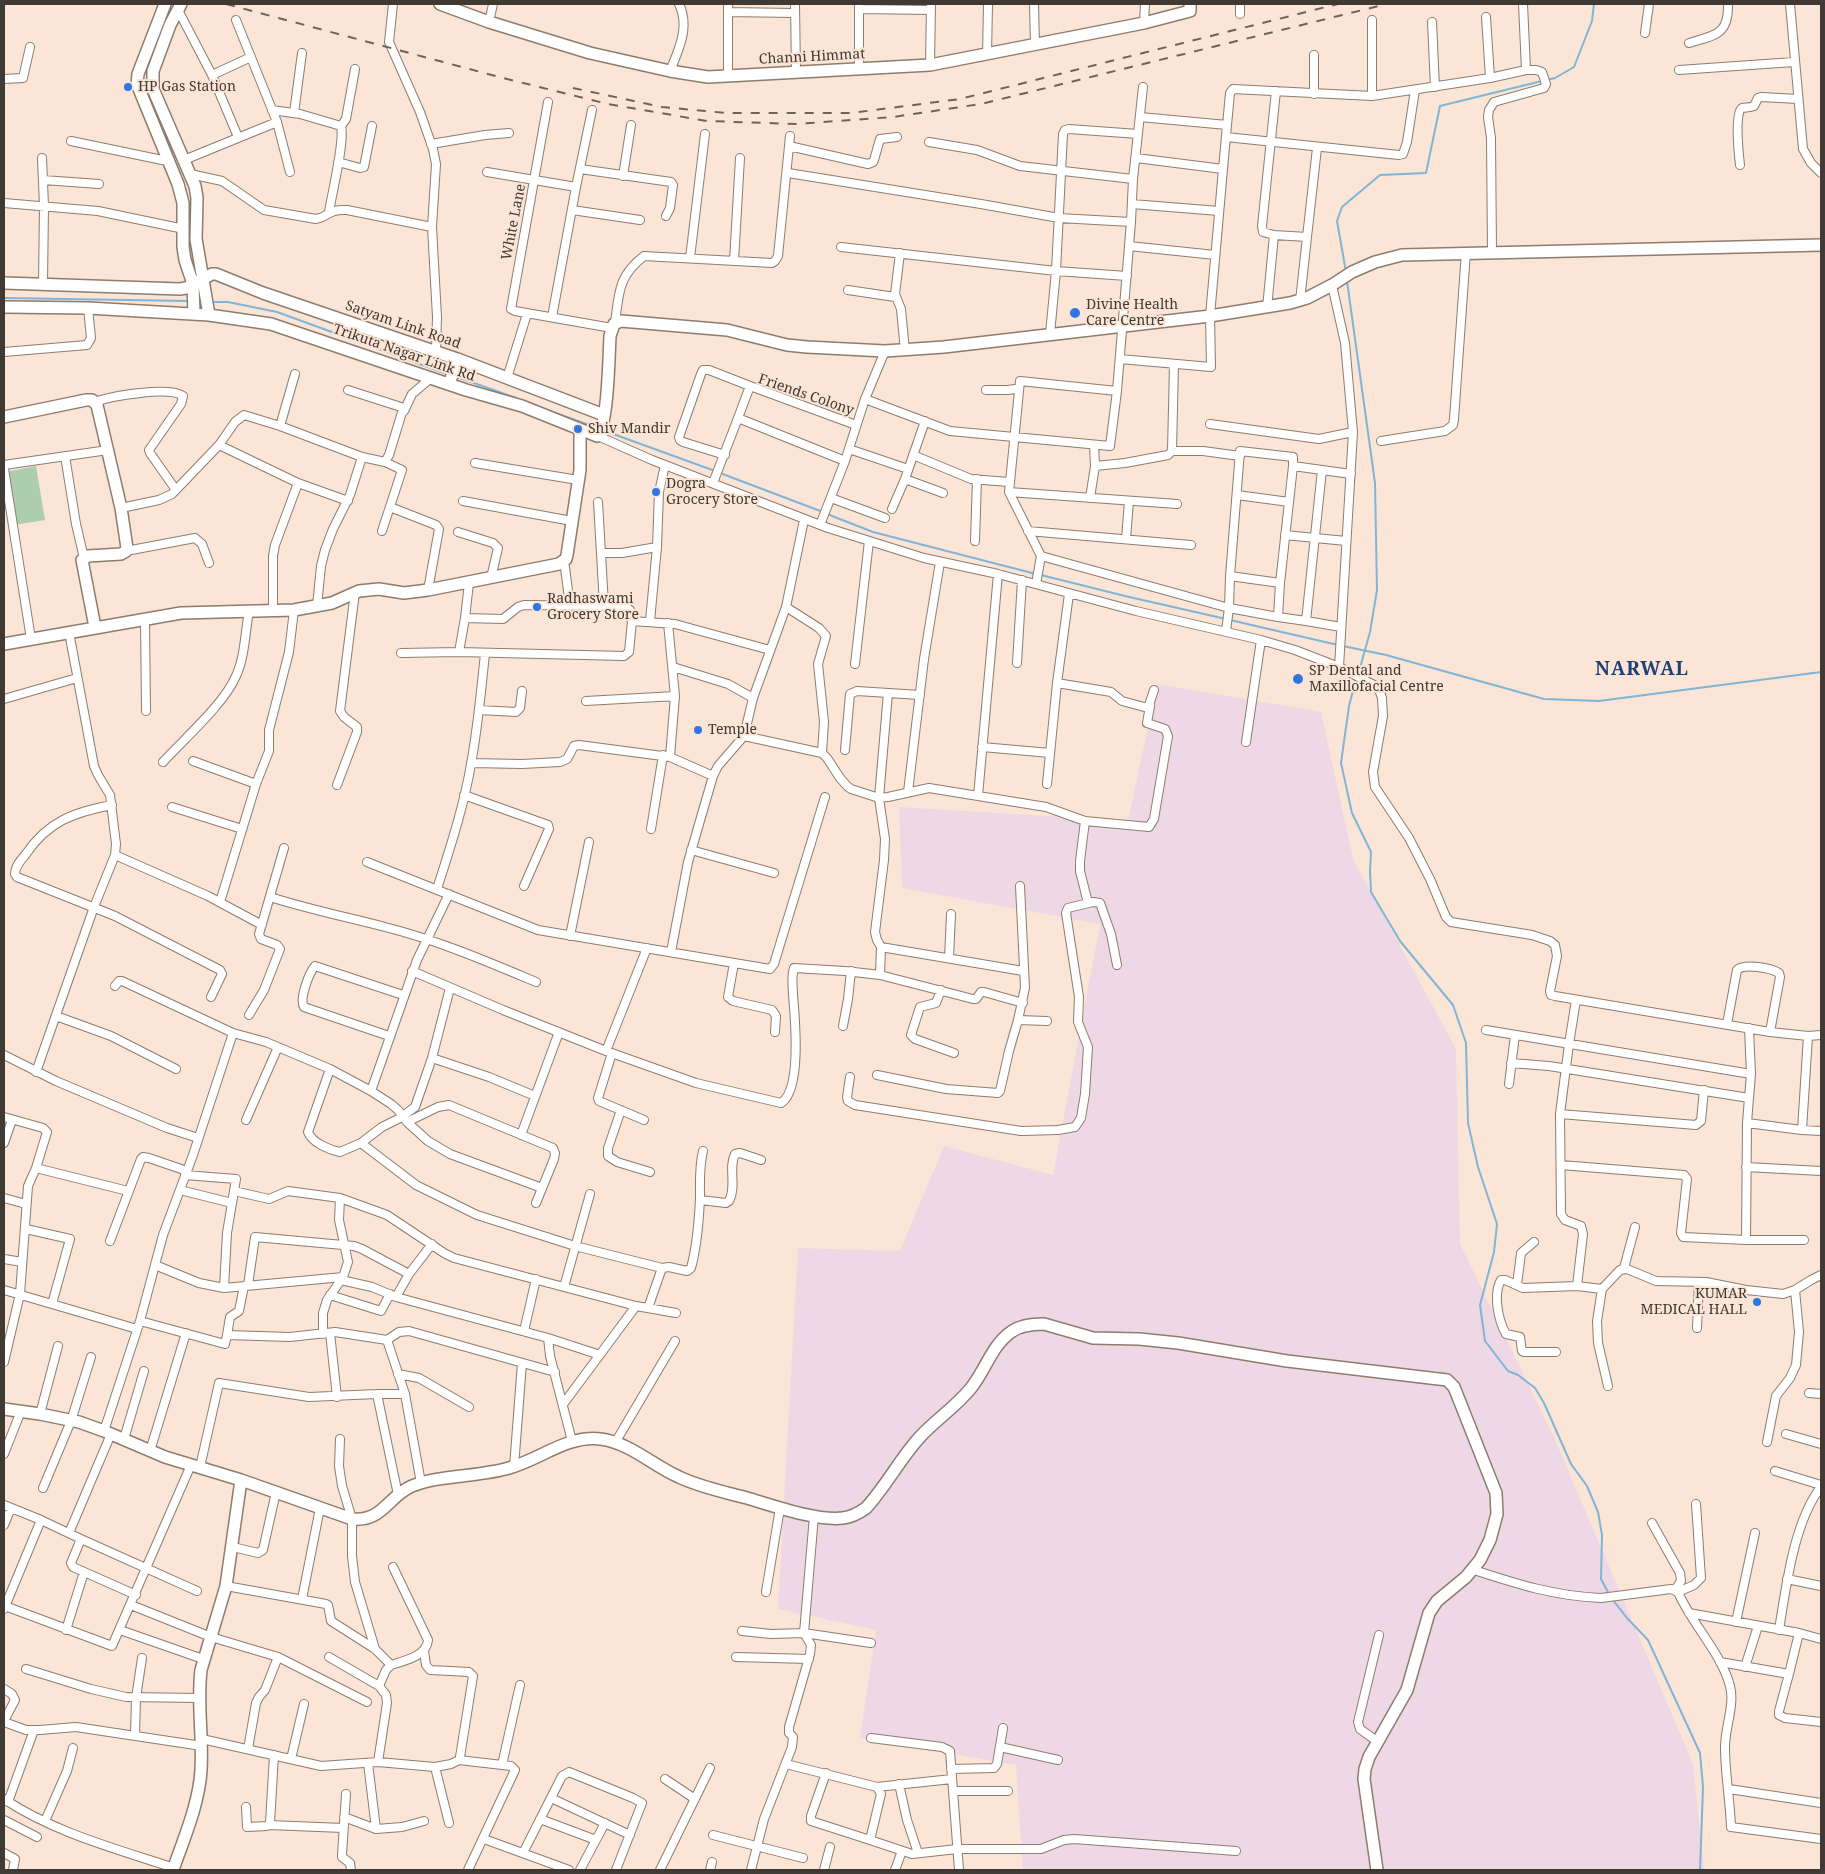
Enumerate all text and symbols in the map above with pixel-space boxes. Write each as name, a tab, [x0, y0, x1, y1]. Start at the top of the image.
street label: Channi Himmat	[758, 46, 866, 68]
place label: HP Gas Station	[138, 79, 236, 95]
marker: HP Gas Station	[122, 81, 134, 93]
street label: White Lane	[498, 183, 530, 261]
street label: Satyam Link Road	[343, 297, 463, 353]
place label: Divine Health Care Centre	[1086, 297, 1178, 330]
marker: Divine Health Care Centre	[1068, 306, 1082, 320]
street label: Trikuta Nagar Link Rd	[331, 321, 477, 385]
street label: Friends Colony	[756, 371, 856, 419]
place label: Shiv Mandir	[588, 421, 670, 437]
marker: Shiv Mandir	[572, 423, 584, 435]
place label: Dogra Grocery Store	[666, 476, 758, 508]
marker: Dogra Grocery Store	[650, 486, 662, 498]
place label: Radhaswami Grocery Store	[547, 591, 639, 624]
marker: Radhaswami Grocery Store	[531, 601, 543, 613]
district label: NARWAL	[1594, 659, 1690, 681]
place label: SP Dental and Maxillofacial Centre	[1309, 663, 1444, 696]
marker: SP Dental and Maxillofacial Centre	[1291, 672, 1305, 686]
place label: Temple	[708, 722, 757, 738]
marker: Temple	[692, 724, 704, 736]
place label: KUMAR MEDICAL HALL	[1641, 1286, 1747, 1318]
marker: KUMAR MEDICAL HALL	[1751, 1296, 1763, 1308]

